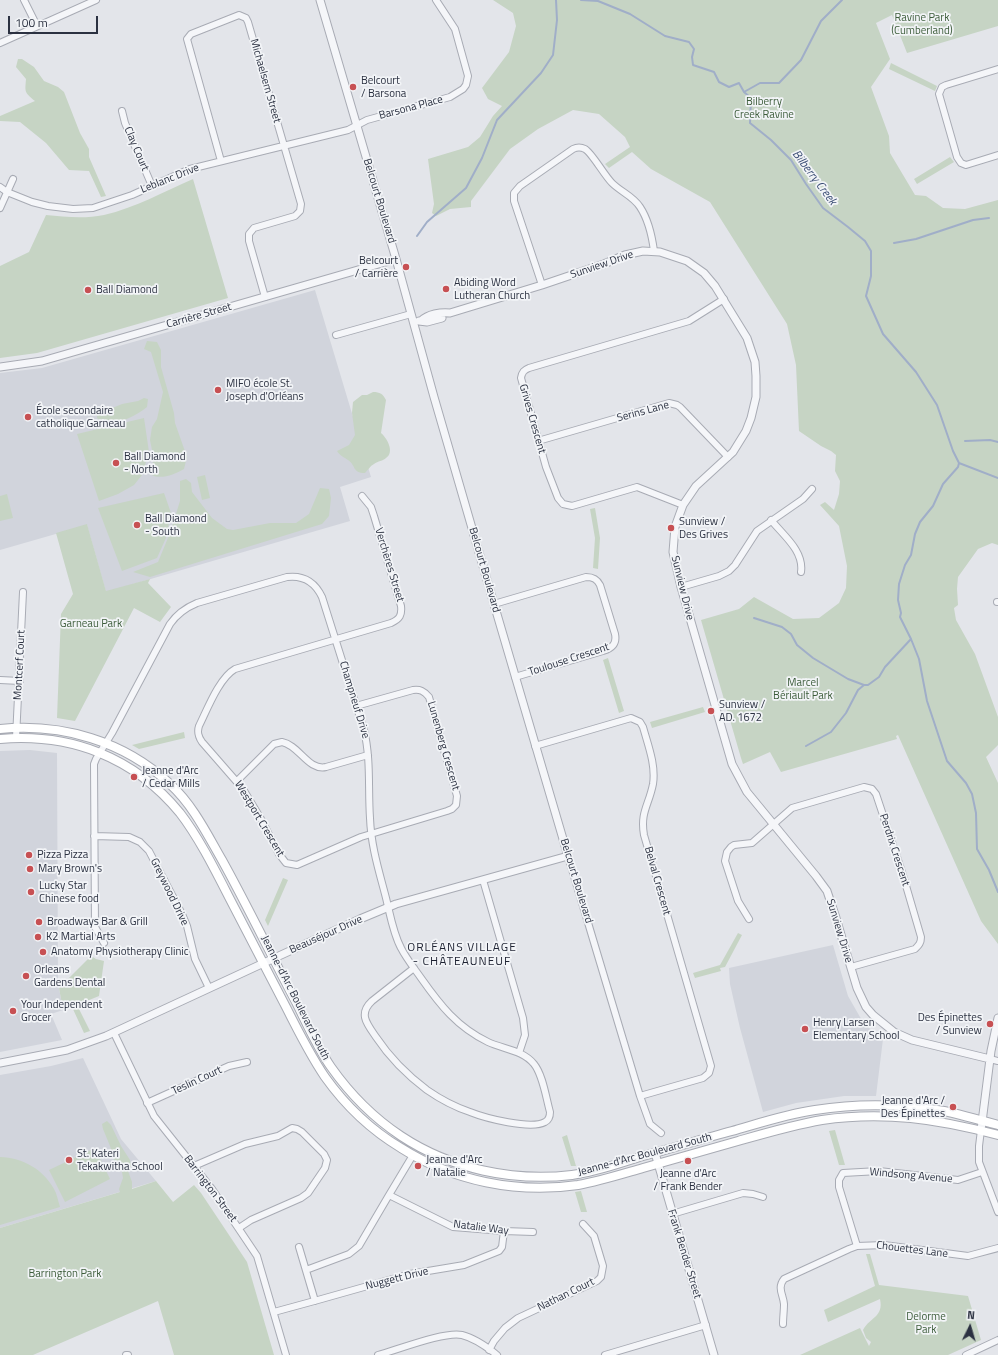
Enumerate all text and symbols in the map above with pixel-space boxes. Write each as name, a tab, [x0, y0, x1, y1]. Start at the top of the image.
scale bar	[10, 8, 100, 34]
park label: Ravine Park (Cumberland)	[891, 11, 953, 37]
text: 100 m	[15, 13, 48, 32]
street label: Michaelsem Street	[247, 38, 283, 124]
place label: Belcourt / Barsona	[361, 74, 406, 100]
marker: Belcourt / Barsona	[348, 82, 358, 92]
street label: Barsona Place	[378, 93, 444, 123]
park label: Bilberry Creek Ravine	[734, 95, 794, 121]
street label: Clay Court	[121, 125, 151, 173]
water label: Bilberry Creek	[789, 148, 839, 208]
street label: Belcourt Boulevard	[360, 157, 398, 245]
street label: Leblanc Drive	[139, 161, 201, 197]
street label: Sunview Drive	[569, 248, 635, 282]
place label: Belcourt / Carrière	[355, 254, 398, 280]
marker: Belcourt / Carrière	[401, 262, 411, 272]
place label: Abiding Word Lutheran Church	[454, 276, 530, 302]
place label: Ball Diamond	[96, 283, 158, 297]
marker: Abiding Word Lutheran Church	[441, 284, 451, 294]
marker: Ball Diamond	[83, 285, 93, 295]
street label: Carrière Street	[165, 300, 233, 332]
place label: MIFO école St. Joseph d'Orléans	[226, 377, 304, 403]
street label: Grives Crescent	[516, 383, 548, 455]
marker: MIFO école St. Joseph d'Orléans	[213, 385, 223, 395]
street label: Serins Lane	[615, 399, 671, 425]
place label: École secondaire catholique Garneau	[36, 404, 125, 430]
marker: École secondaire catholique Garneau	[23, 412, 33, 422]
place label: Ball Diamond - North	[124, 450, 186, 476]
marker: Ball Diamond - North	[111, 458, 121, 468]
place label: Ball Diamond - South	[145, 512, 207, 538]
place label: Sunview / Des Grives	[679, 515, 728, 541]
marker: Ball Diamond - South	[132, 520, 142, 530]
marker: Sunview / Des Grives	[666, 523, 676, 533]
street label: Verchères Street	[371, 526, 407, 604]
street label: Belcourt Boulevard	[466, 526, 502, 614]
street label: Sunview Drive	[668, 555, 696, 621]
park label: Garneau Park	[60, 617, 122, 631]
street label: Montcerf Court	[12, 630, 28, 700]
street label: Toulouse Crescent	[527, 641, 611, 679]
street label: Champneuf Drive	[336, 660, 372, 740]
park label: Marcel Bériault Park	[773, 676, 833, 702]
place label: Sunview / AD. 1672	[719, 698, 765, 724]
street label: Lunenberg Crescent	[424, 700, 462, 792]
marker: Sunview / AD. 1672	[706, 706, 716, 716]
place label: Jeanne d'Arc / Cedar Mills	[142, 764, 200, 790]
marker: Jeanne d'Arc / Cedar Mills	[129, 772, 139, 782]
street label: Westport Crescent	[231, 779, 287, 859]
street label: Perdrix Crescent	[876, 812, 912, 888]
street label: Belcourt Boulevard	[557, 837, 595, 925]
street label: Belval Crescent	[641, 845, 673, 917]
place label: Pizza Pizza	[37, 848, 88, 862]
marker: Pizza Pizza	[24, 850, 34, 860]
street label: Greywood Drive	[147, 856, 191, 928]
place label: Mary Brown's	[38, 862, 102, 876]
marker: Mary Brown's	[25, 864, 35, 874]
place label: Lucky Star Chinese food	[39, 879, 99, 905]
marker: Lucky Star Chinese food	[26, 887, 36, 897]
street label: Sunview Drive	[823, 898, 855, 964]
street label: Beauséjour Drive	[287, 913, 365, 957]
place label: Broadways Bar & Grill	[47, 915, 148, 929]
marker: Broadways Bar & Grill	[34, 917, 44, 927]
place label: K2 Martial Arts	[46, 930, 115, 944]
marker: K2 Martial Arts	[33, 932, 43, 942]
street label: Jeanne-d'Arc Boulevard South	[258, 934, 332, 1062]
district label: ORLÉANS VILLAGE - CHÂTEAUNEUF	[407, 941, 517, 969]
place label: Anatomy Physiotherapy Clinic	[51, 945, 189, 959]
marker: Anatomy Physiotherapy Clinic	[38, 947, 48, 957]
place label: Orleans Gardens Dental	[34, 963, 105, 989]
marker: Orleans Gardens Dental	[21, 971, 31, 981]
place label: Your Independent Grocer	[21, 998, 102, 1024]
marker: Your Independent Grocer	[8, 1006, 18, 1016]
place label: Des Épinettes / Sunview	[918, 1011, 982, 1037]
place label: Henry Larsen Elementary School	[813, 1016, 900, 1042]
marker: Des Épinettes / Sunview	[985, 1019, 995, 1029]
marker: Henry Larsen Elementary School	[800, 1024, 810, 1034]
street label: Teslin Court	[170, 1064, 224, 1098]
place label: Jeanne d'Arc / Des Épinettes	[881, 1094, 945, 1120]
marker: Jeanne d'Arc / Des Épinettes	[948, 1102, 958, 1112]
street label: Jeanne-d'Arc Boulevard South	[577, 1131, 713, 1179]
place label: St. Kateri Tekakwitha School	[77, 1147, 163, 1173]
street label: Barrington Street	[181, 1153, 239, 1225]
place label: Jeanne d'Arc / Natalie	[426, 1153, 483, 1179]
marker: St. Kateri Tekakwitha School	[64, 1155, 74, 1165]
marker: Jeanne d'Arc / Frank Bender	[683, 1156, 693, 1166]
marker: Jeanne d'Arc / Natalie	[413, 1161, 423, 1171]
street label: Windsong Avenue	[869, 1166, 953, 1186]
place label: Jeanne d'Arc / Frank Bender	[654, 1167, 722, 1193]
street label: Frank Bender Street	[664, 1208, 704, 1300]
street label: Natalie Way	[453, 1218, 509, 1238]
street label: Chouettes Lane	[875, 1239, 949, 1261]
street label: Nuggett Drive	[364, 1265, 430, 1293]
park label: Barrington Park	[29, 1267, 101, 1281]
street label: Nathan Court	[535, 1276, 597, 1314]
north arrow	[950, 1307, 990, 1347]
text: N	[967, 1307, 976, 1323]
park label: Delorme Park	[906, 1310, 946, 1336]

